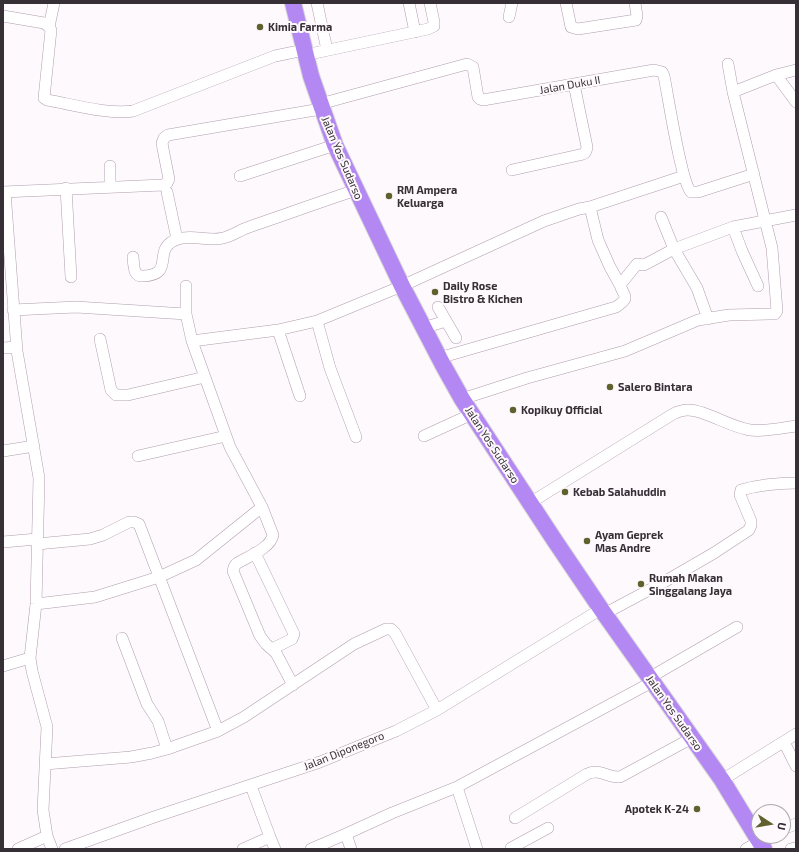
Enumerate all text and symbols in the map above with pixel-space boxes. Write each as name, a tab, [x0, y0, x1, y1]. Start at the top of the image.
place label: Kimia Farma	[268, 20, 332, 34]
marker: Kimia Farma	[255, 22, 265, 32]
street label: Jalan Duku II	[539, 73, 601, 97]
street label: Jalan Yos Sudarso	[319, 115, 365, 201]
place label: RM Ampera Keluarga	[397, 183, 457, 209]
marker: RM Ampera Keluarga	[384, 191, 394, 201]
place label: Daily Rose Bistro & Kichen	[443, 279, 523, 305]
marker: Daily Rose Bistro & Kichen	[430, 287, 440, 297]
place label: Salero Bintara	[618, 380, 692, 394]
marker: Salero Bintara	[605, 382, 615, 392]
place label: Kopikuy Official	[521, 403, 602, 417]
street label: Jalan Yos Sudarso	[462, 404, 522, 486]
marker: Kopikuy Official	[508, 405, 518, 415]
place label: Kebab Salahuddin	[573, 485, 666, 499]
marker: Kebab Salahuddin	[560, 487, 570, 497]
place label: Ayam Geprek Mas Andre	[595, 528, 663, 554]
marker: Ayam Geprek Mas Andre	[582, 536, 592, 546]
place label: Rumah Makan Singgalang Jaya	[649, 571, 732, 597]
marker: Rumah Makan Singgalang Jaya	[636, 579, 646, 589]
street label: Jalan Yos Sudarso	[643, 673, 705, 753]
street label: Jalan Diponegoro	[302, 729, 386, 773]
place label: Apotek K-24	[625, 802, 689, 816]
marker: Apotek K-24	[692, 804, 702, 814]
north arrow	[751, 804, 791, 844]
text: U	[775, 821, 789, 831]

